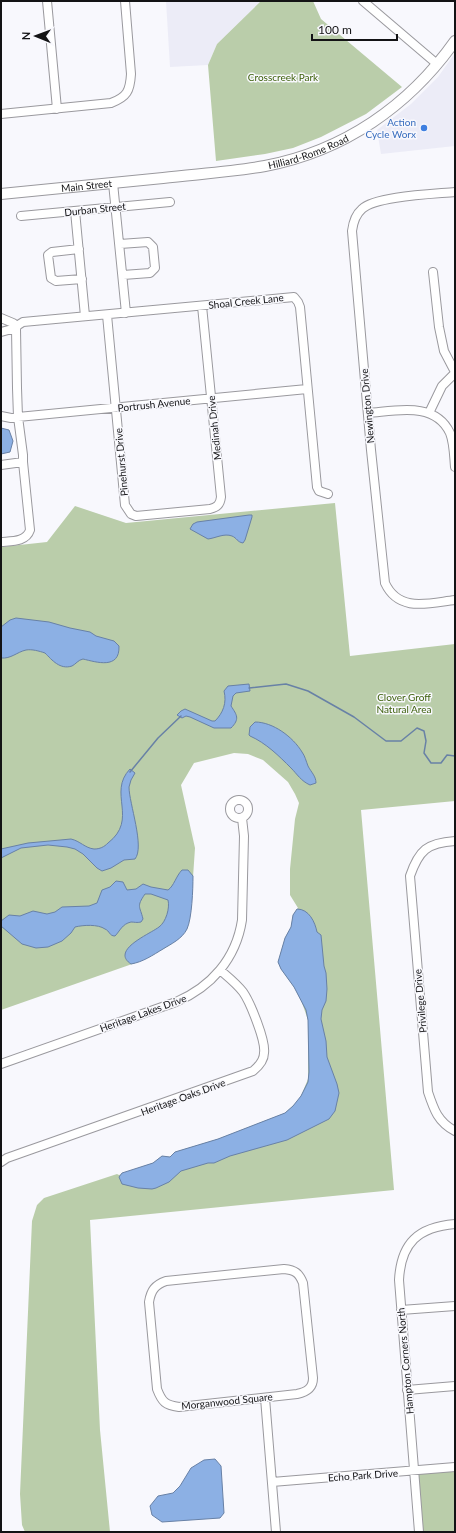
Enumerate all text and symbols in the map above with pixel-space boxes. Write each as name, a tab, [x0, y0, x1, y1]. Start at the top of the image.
north arrow	[16, 16, 56, 56]
scale bar	[312, 16, 397, 42]
text: 100 m	[318, 22, 352, 37]
text: N	[19, 31, 32, 40]
park label: Crosscreek Park	[248, 71, 319, 83]
place label: Action Cycle Worx	[366, 116, 416, 140]
marker: Action Cycle Worx	[419, 123, 429, 133]
street label: Hilliard-Rome Road	[267, 132, 350, 171]
street label: Main Street	[61, 177, 113, 194]
street label: Durban Street	[64, 200, 127, 218]
street label: Shoal Creek Lane	[208, 291, 284, 311]
street label: Newington Drive	[358, 368, 376, 444]
street label: Portrush Avenue	[117, 394, 191, 414]
street label: Medinah Drive	[205, 395, 223, 461]
street label: Pinehurst Drive	[112, 427, 130, 497]
park label: Clover Groff Natural Area	[376, 691, 432, 715]
street label: Privilege Drive	[411, 969, 429, 1033]
street label: Heritage Lakes Drive	[98, 992, 188, 1034]
street label: Heritage Oaks Drive	[139, 1076, 227, 1118]
street label: Hampton Corners North	[394, 1307, 416, 1415]
street label: Morganwood Square	[181, 1390, 273, 1412]
street label: Echo Park Drive	[328, 1467, 398, 1483]

